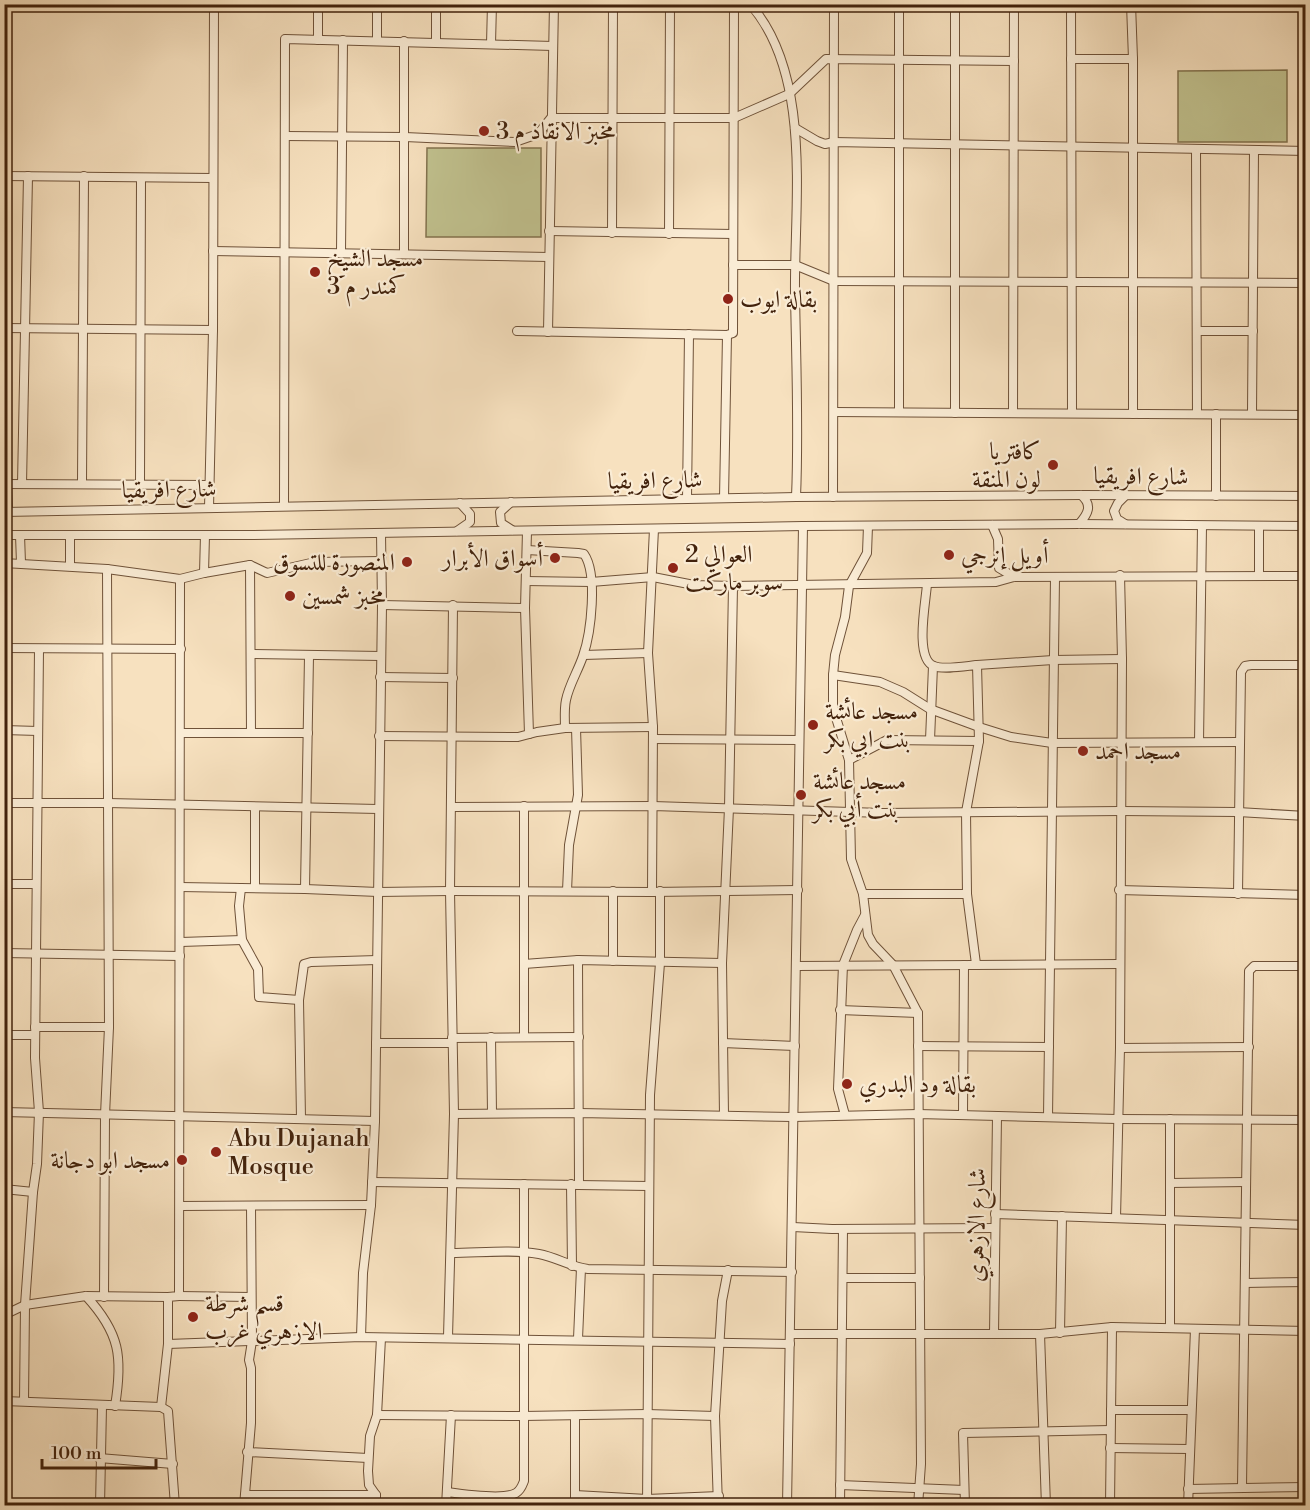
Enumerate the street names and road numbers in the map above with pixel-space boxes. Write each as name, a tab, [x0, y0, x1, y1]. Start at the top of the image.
street label: شارع افريقيا	[1093, 461, 1189, 497]
street label: شارع افريقيا	[607, 465, 703, 501]
street label: شارع افريقيا	[121, 474, 217, 510]
street label: شارع الازهري	[961, 1168, 997, 1282]

